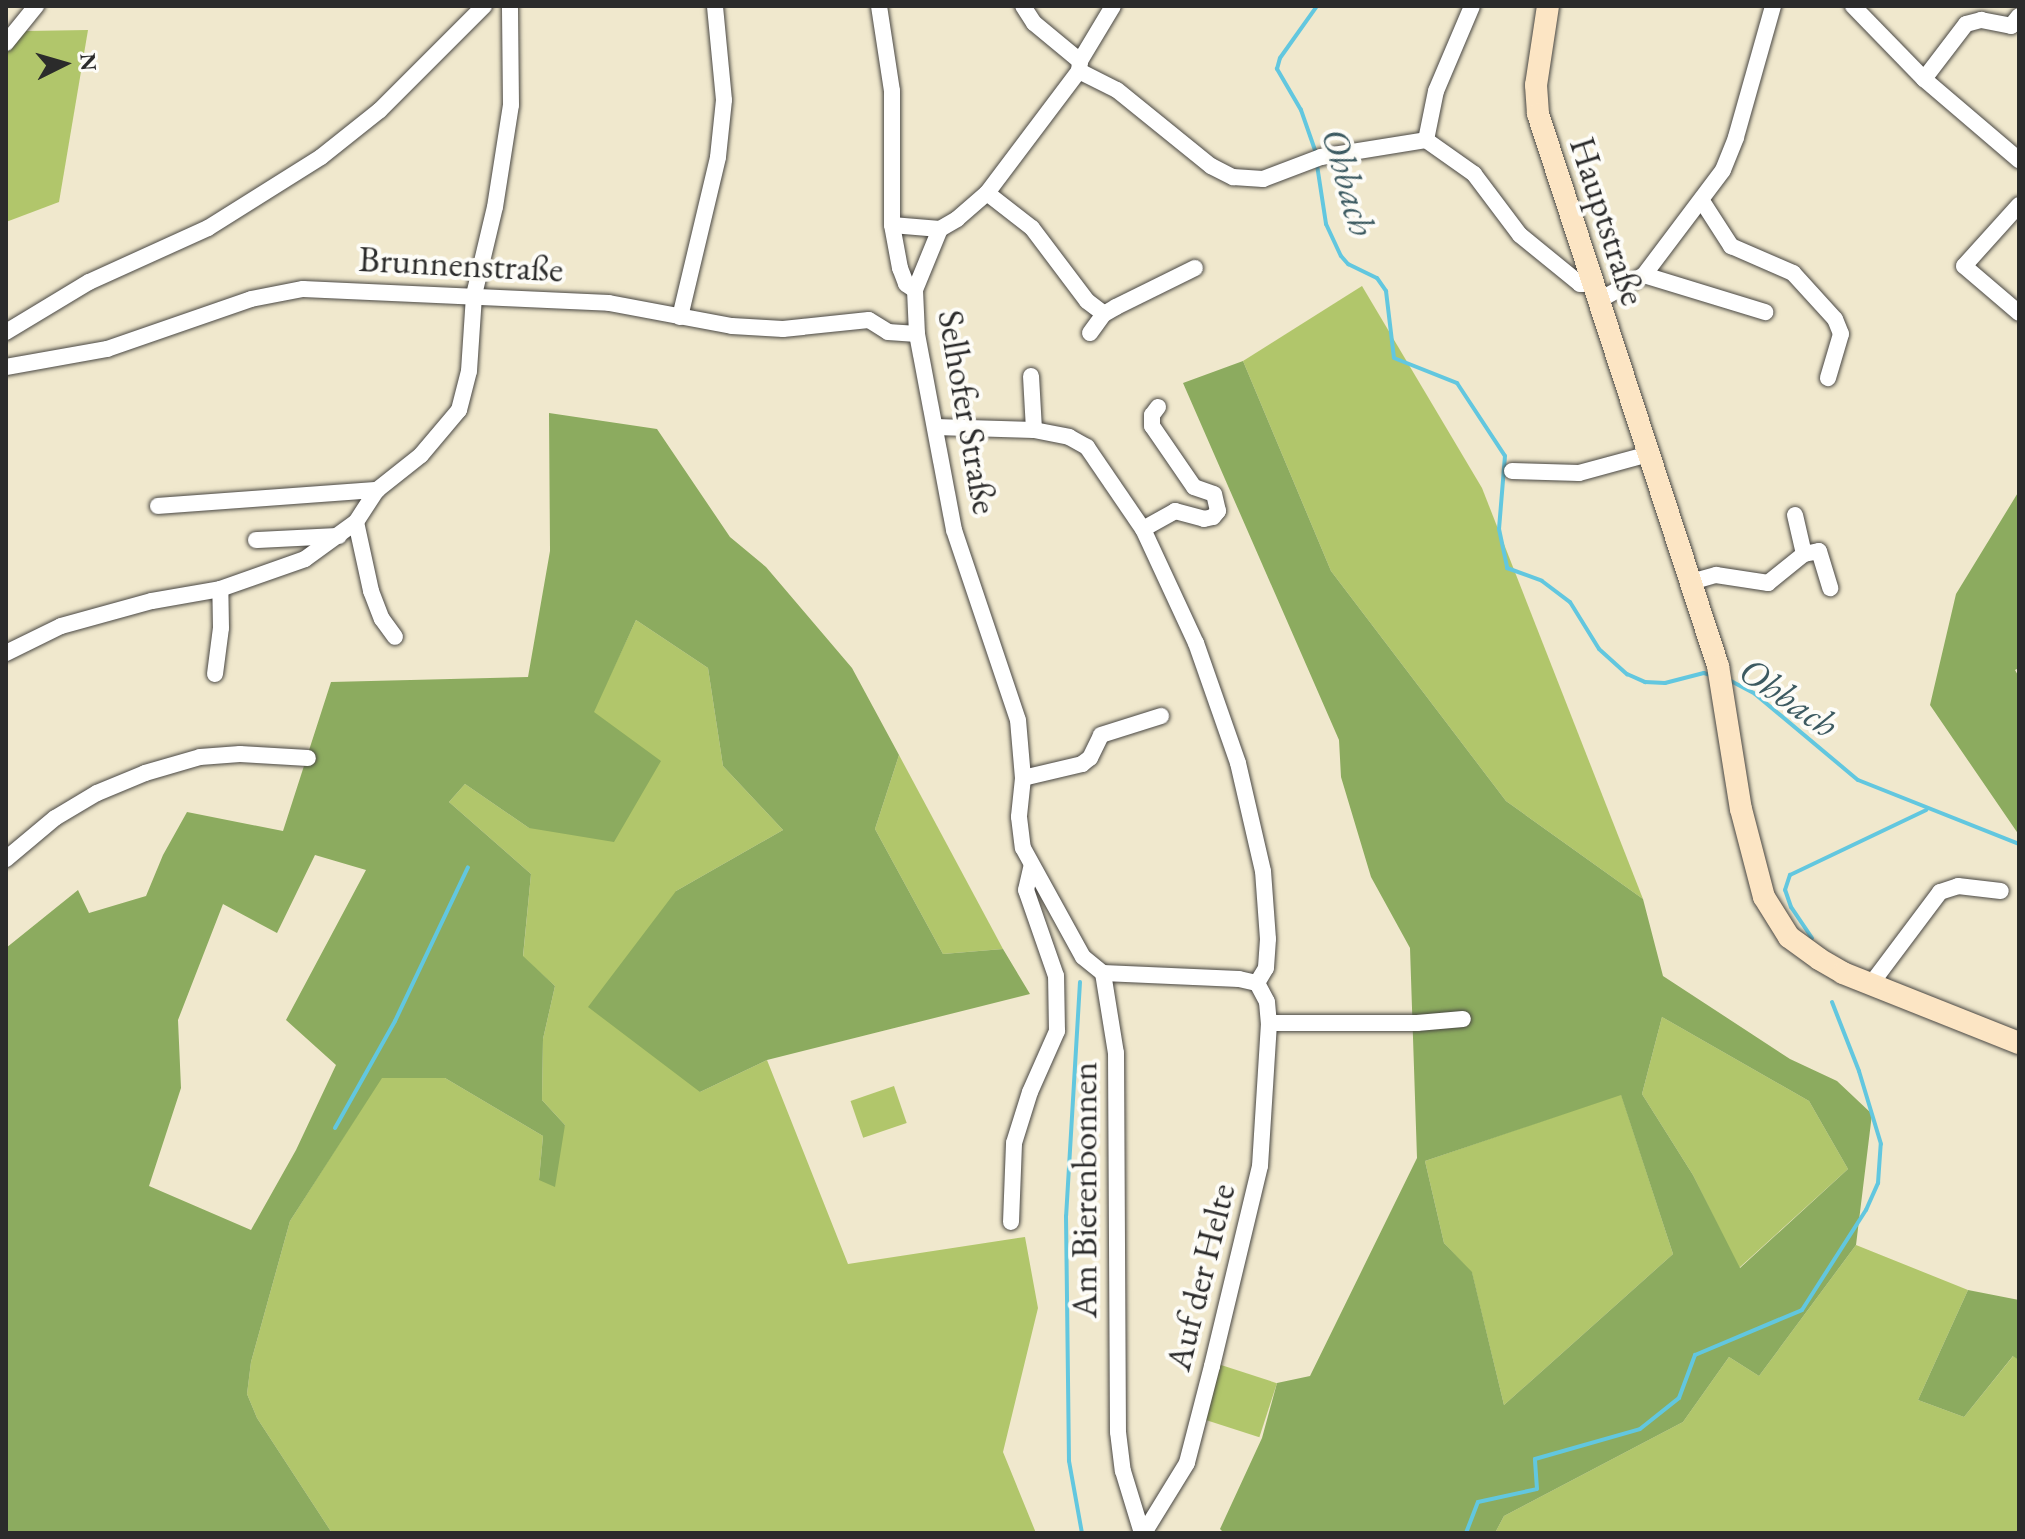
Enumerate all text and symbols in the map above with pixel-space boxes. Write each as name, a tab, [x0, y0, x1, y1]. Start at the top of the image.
north arrow	[24, 24, 104, 104]
text: N	[73, 52, 104, 72]
water label: Ohbach	[1312, 123, 1386, 241]
street label: Hauptstraße	[1561, 132, 1655, 310]
street label: Brunnenstraße	[358, 237, 564, 291]
street label: Selhofer Straße	[929, 307, 1007, 517]
water label: Ohbach	[1731, 647, 1847, 747]
street label: Am Bierenbonnen	[1062, 1062, 1106, 1318]
street label: Auf der Helte	[1156, 1179, 1244, 1375]

